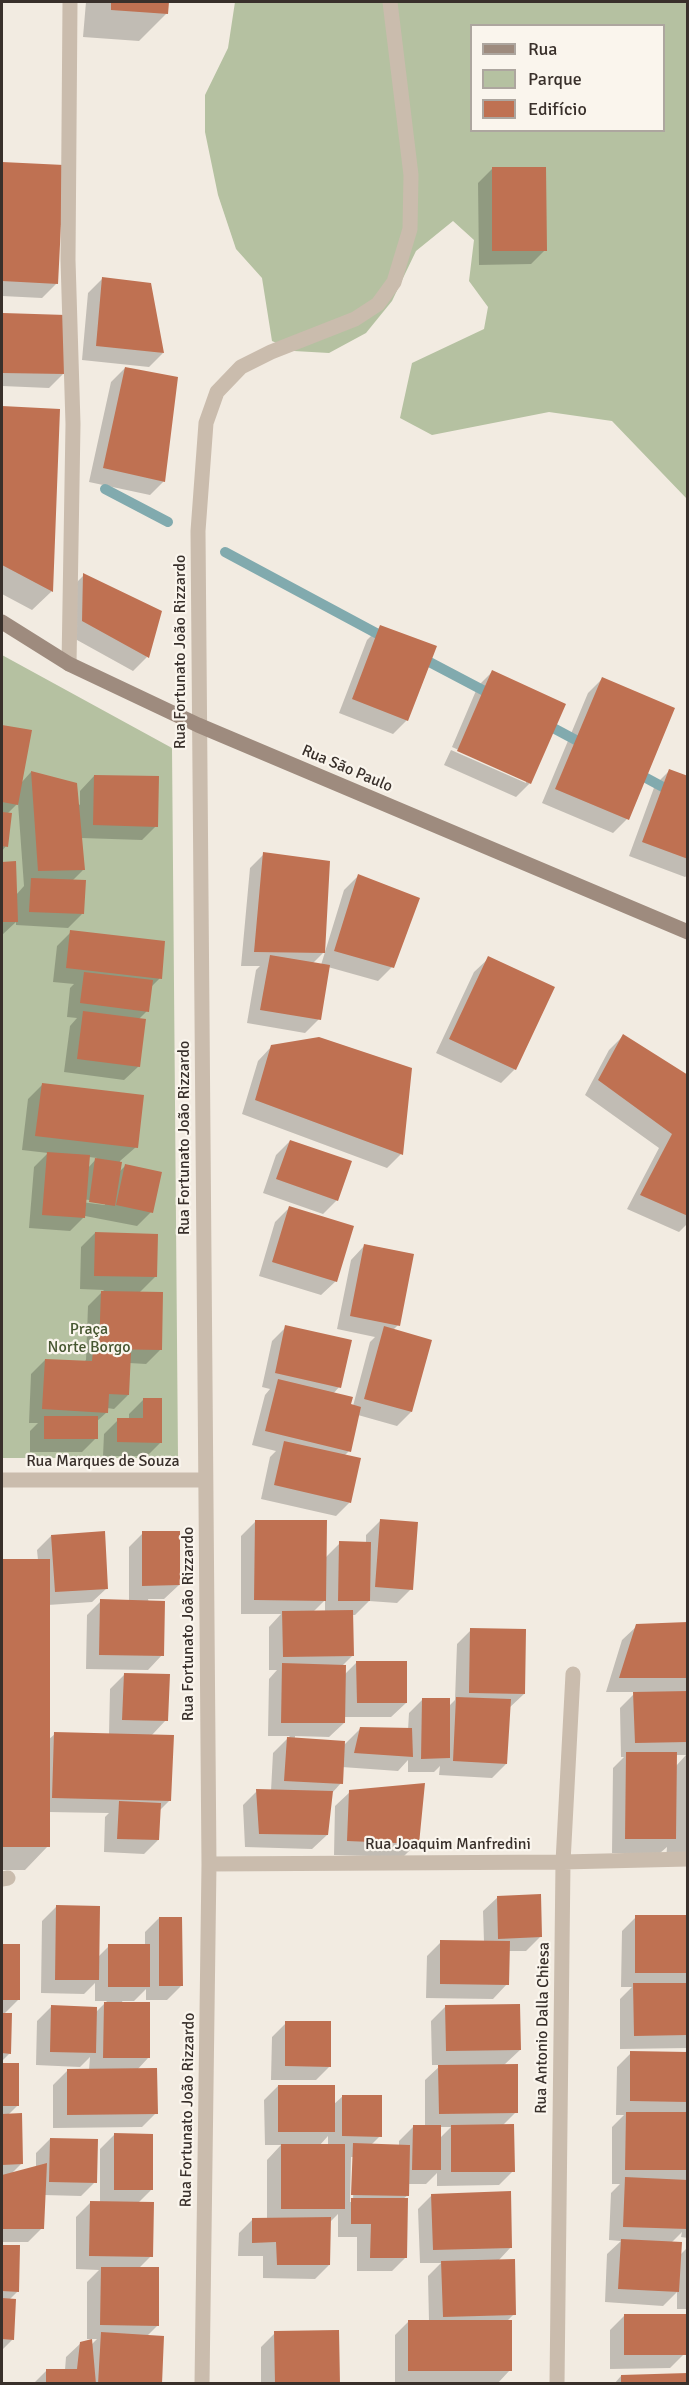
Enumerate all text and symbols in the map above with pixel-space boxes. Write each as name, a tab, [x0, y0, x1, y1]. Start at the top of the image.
legend	[470, 24, 665, 132]
text: Rua	[528, 38, 557, 60]
text: Parque	[528, 68, 582, 90]
text: Edifício	[528, 98, 587, 120]
street label: Rua Fortunato João Rizzardo	[171, 555, 191, 749]
street label: Rua São Paulo	[299, 741, 395, 797]
street label: Rua Fortunato João Rizzardo	[175, 1041, 195, 1235]
park label: Praça Norte Borgo	[48, 1320, 130, 1358]
street label: Rua Marques de Souza	[26, 1452, 180, 1472]
street label: Rua Fortunato João Rizzardo	[179, 1527, 199, 1721]
street label: Rua Joaquim Manfredini	[365, 1835, 531, 1855]
street label: Rua Antonio Dalla Chiesa	[532, 1942, 554, 2114]
street label: Rua Fortunato João Rizzardo	[177, 2013, 199, 2207]

